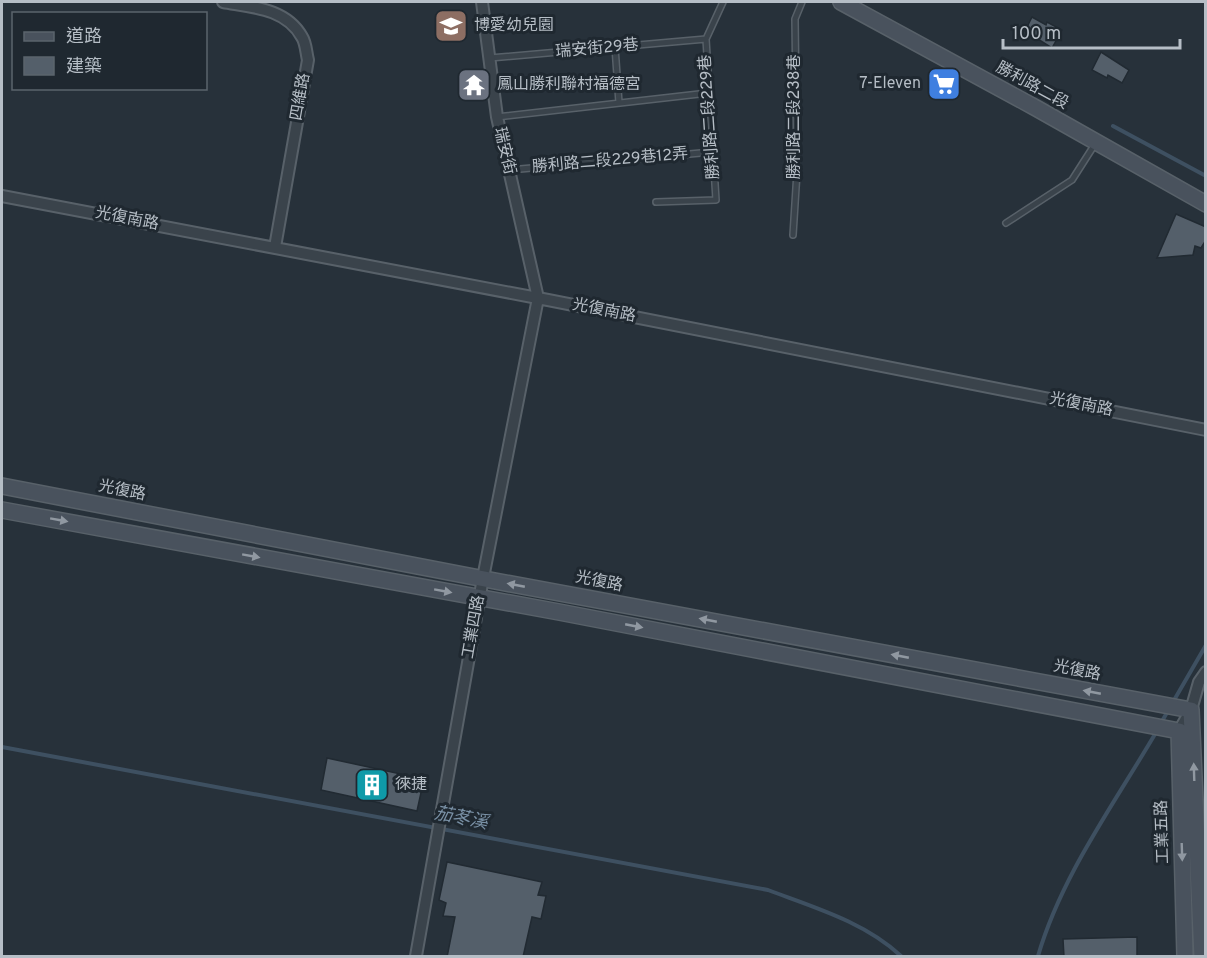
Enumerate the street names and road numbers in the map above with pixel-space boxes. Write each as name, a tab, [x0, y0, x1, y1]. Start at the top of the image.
street label: 瑞安街29巷	[555, 35, 639, 63]
street label: 勝利路二段229巷	[696, 54, 724, 180]
street label: 勝利路二段238巷	[785, 54, 805, 180]
street label: 勝利路二段	[992, 58, 1072, 114]
street label: 四維路	[287, 72, 315, 122]
street label: 瑞安街	[489, 125, 519, 177]
street label: 勝利路二段229巷12弄	[531, 144, 689, 178]
street label: 光復南路	[94, 203, 160, 235]
street label: 光復南路	[571, 295, 637, 327]
street label: 光復南路	[1048, 389, 1114, 421]
street label: 光復路	[97, 477, 147, 505]
street label: 光復路	[574, 568, 624, 596]
street label: 工業四路	[459, 594, 489, 660]
street label: 光復路	[1052, 657, 1102, 685]
street label: 工業五路	[1152, 800, 1174, 864]

